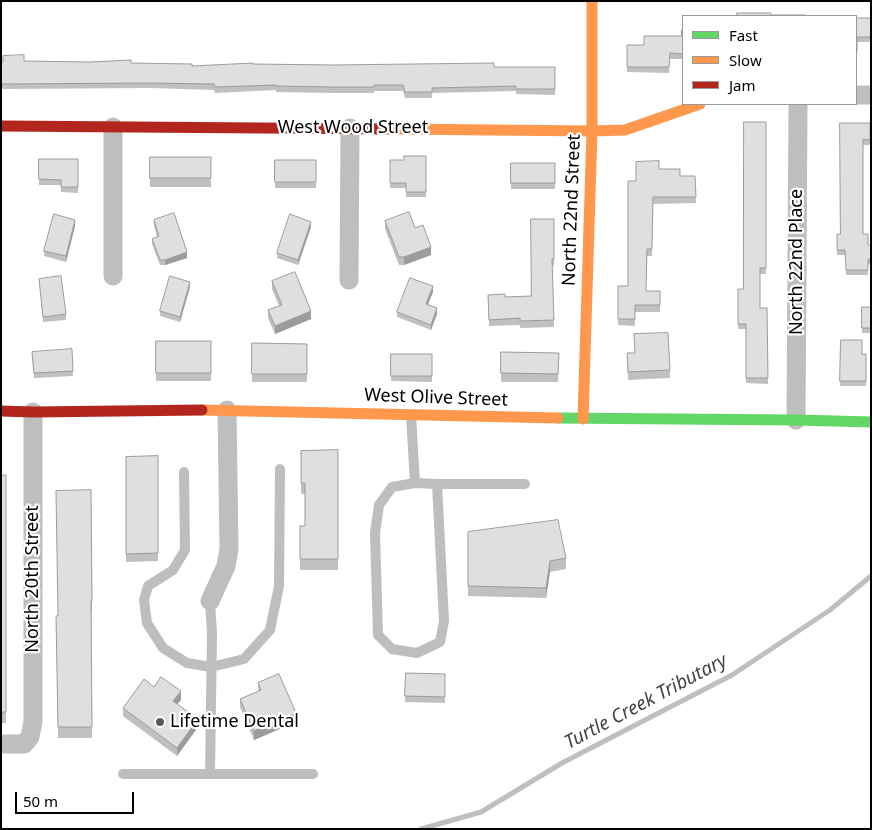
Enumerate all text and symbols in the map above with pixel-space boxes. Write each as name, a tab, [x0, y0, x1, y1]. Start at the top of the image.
legend	[682, 15, 857, 105]
text: Fast	[729, 25, 758, 45]
text: Slow	[729, 50, 762, 70]
text: Jam	[729, 75, 756, 95]
street label: West Wood Street	[278, 117, 428, 139]
street label: North 22nd Street	[559, 134, 585, 286]
street label: North 22nd Place	[786, 189, 808, 335]
street label: West Olive Street	[364, 385, 508, 411]
street label: North 20th Street	[22, 505, 44, 653]
water label: Turtle Creek Tributary	[561, 649, 731, 755]
place label: Lifetime Dental	[170, 711, 299, 733]
marker: Lifetime Dental	[154, 716, 166, 728]
scale bar	[18, 782, 136, 814]
text: 50 m	[23, 791, 58, 811]

